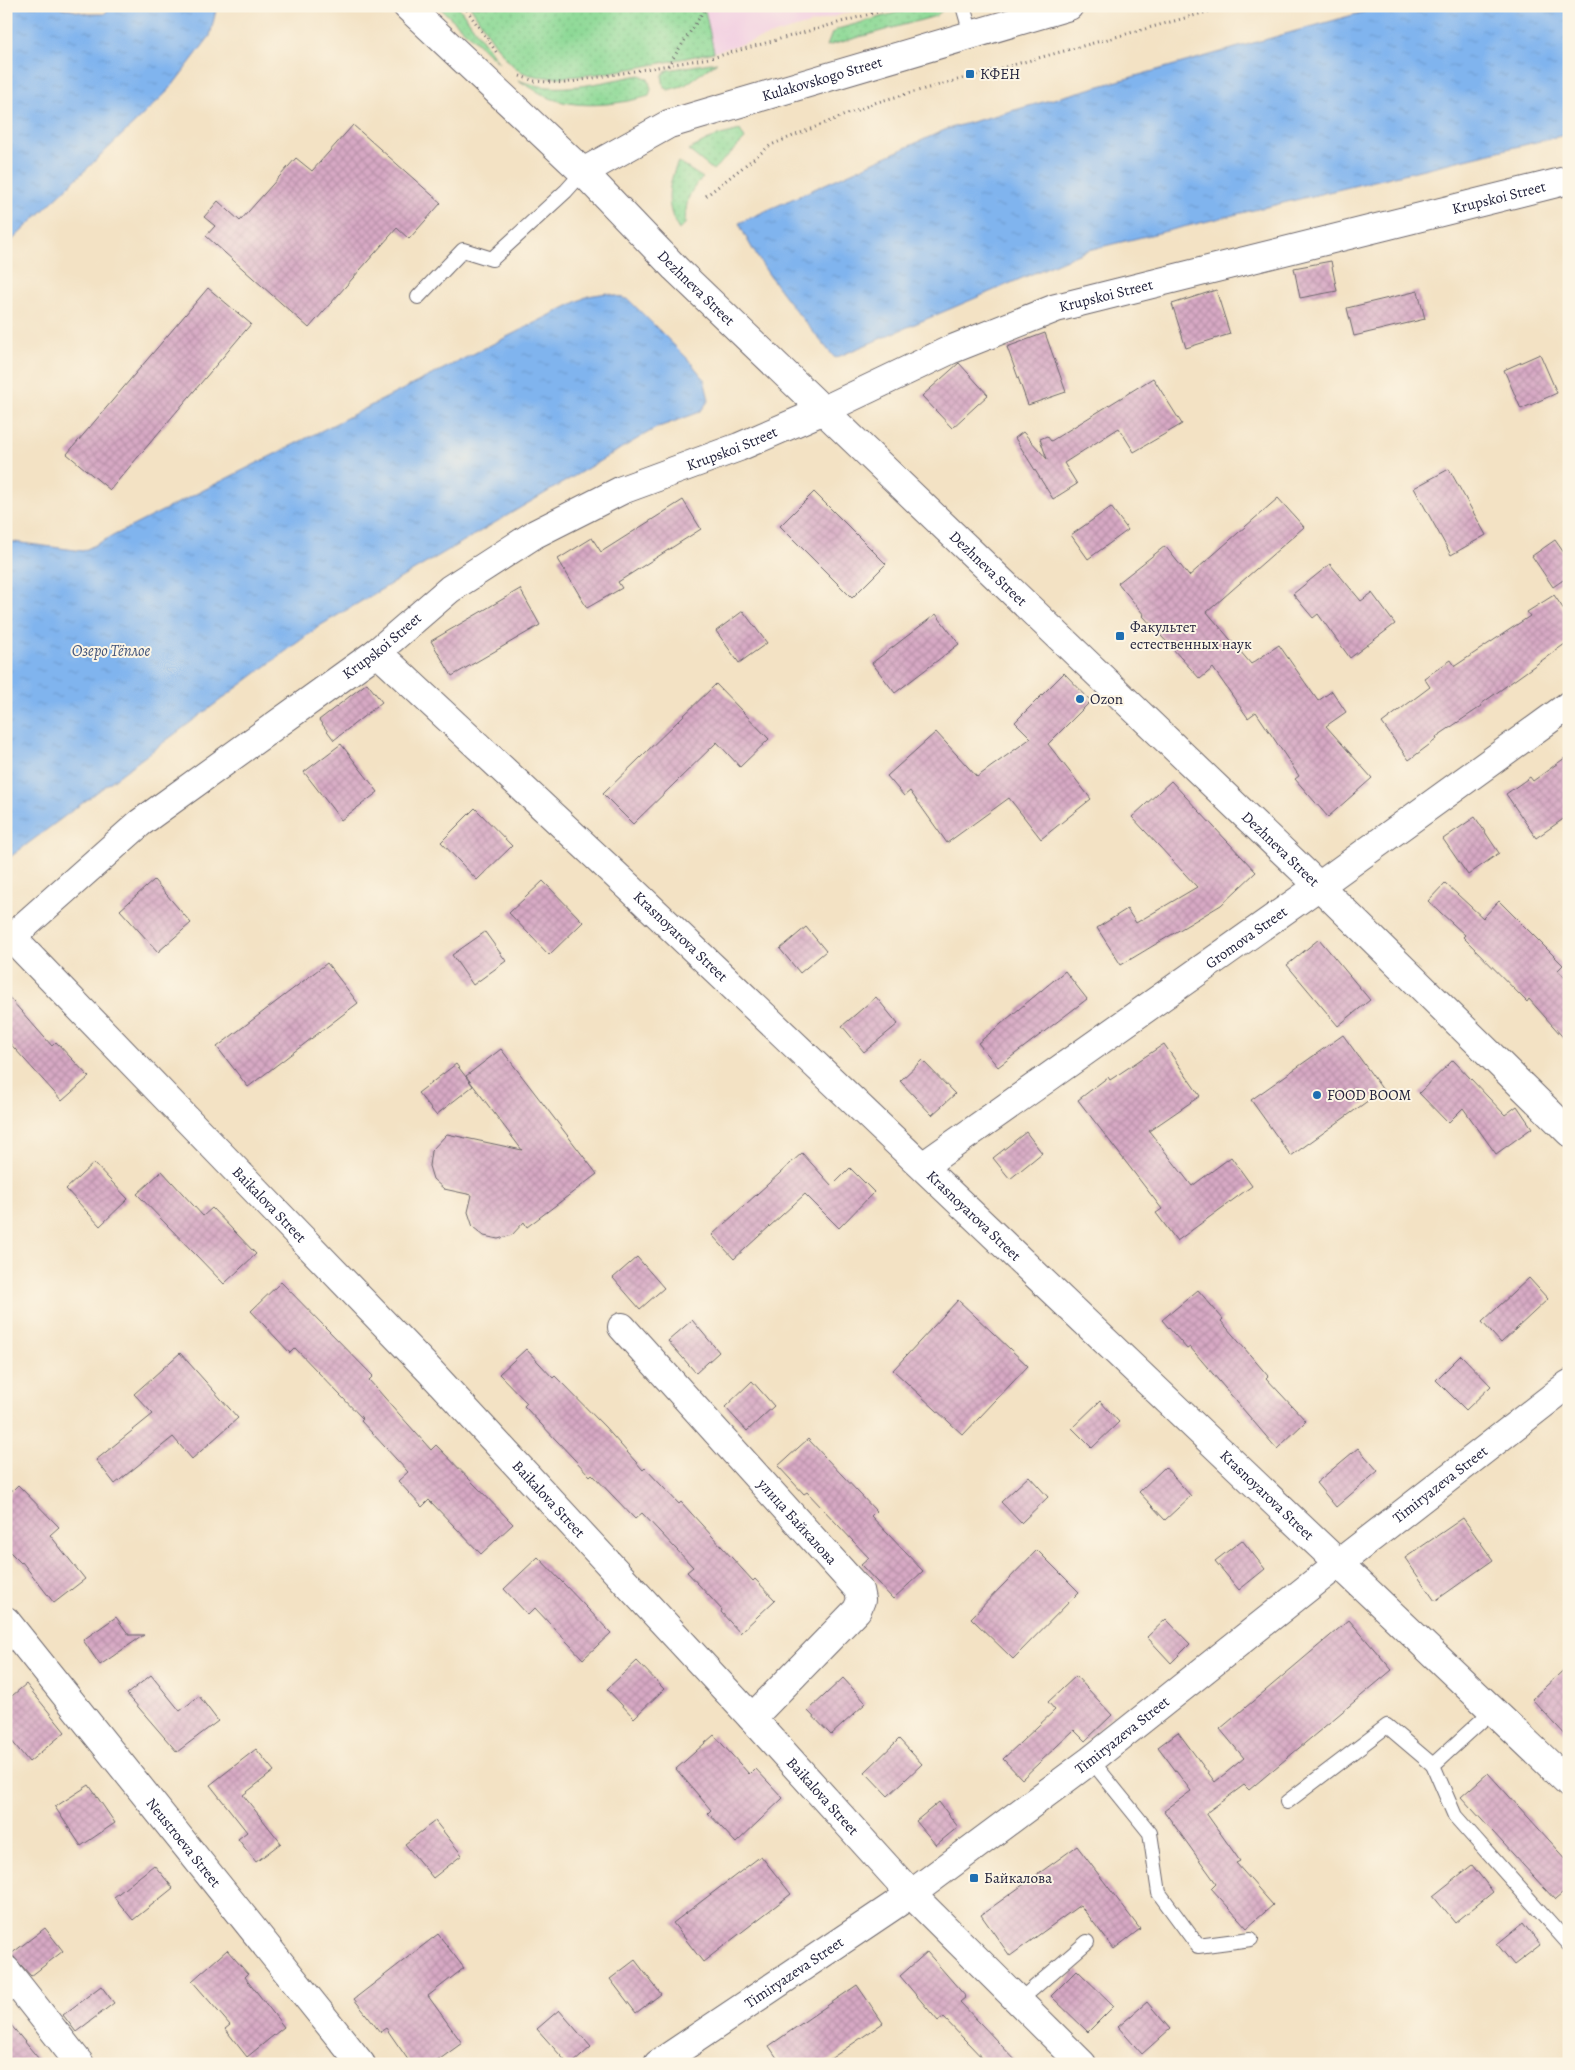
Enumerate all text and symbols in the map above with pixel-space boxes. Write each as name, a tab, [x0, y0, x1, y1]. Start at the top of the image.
street label: Kulakovskogo Street	[759, 52, 885, 106]
place label: КФЕН	[980, 64, 1020, 84]
marker: КФЕН	[964, 68, 976, 80]
street label: Krupskoi Street	[1450, 176, 1548, 219]
street label: Dezhneva Street	[653, 246, 739, 330]
street label: Krupskoi Street	[1057, 274, 1155, 317]
street label: Krupskoi Street	[684, 422, 780, 475]
street label: Dezhneva Street	[945, 527, 1031, 611]
street label: Krupskoi Street	[338, 608, 426, 684]
place label: Факультет естественных наук	[1130, 617, 1252, 654]
marker: Факультет естественных наук	[1114, 630, 1126, 642]
water label: Озеро Тёплое	[72, 640, 151, 662]
place label: Ozon	[1090, 689, 1123, 709]
marker: Ozon	[1074, 693, 1086, 705]
street label: Dezhneva Street	[1237, 807, 1324, 891]
street label: Krasnoyarova Street	[629, 887, 732, 986]
street label: Gromova Street	[1201, 902, 1291, 973]
place label: FOOD BOOM	[1327, 1085, 1411, 1105]
marker: FOOD BOOM	[1311, 1089, 1323, 1101]
street label: Baikalova Street	[228, 1162, 311, 1247]
street label: Krasnoyarova Street	[922, 1166, 1025, 1266]
street label: Timiryazeva Street	[1388, 1441, 1492, 1528]
street label: Krasnoyarova Street	[1216, 1445, 1319, 1545]
street label: Baikalova Street	[508, 1456, 590, 1542]
street label: улица Байкалова	[753, 1474, 842, 1569]
street label: Timiryazeva Street	[1071, 1692, 1173, 1779]
street label: Baikalova Street	[782, 1753, 863, 1840]
street label: Neustroeva Street	[142, 1794, 226, 1892]
place label: Байкалова	[984, 1868, 1052, 1888]
marker: Байкалова	[968, 1872, 980, 1884]
street label: Timiryazeva Street	[741, 1932, 848, 2013]

